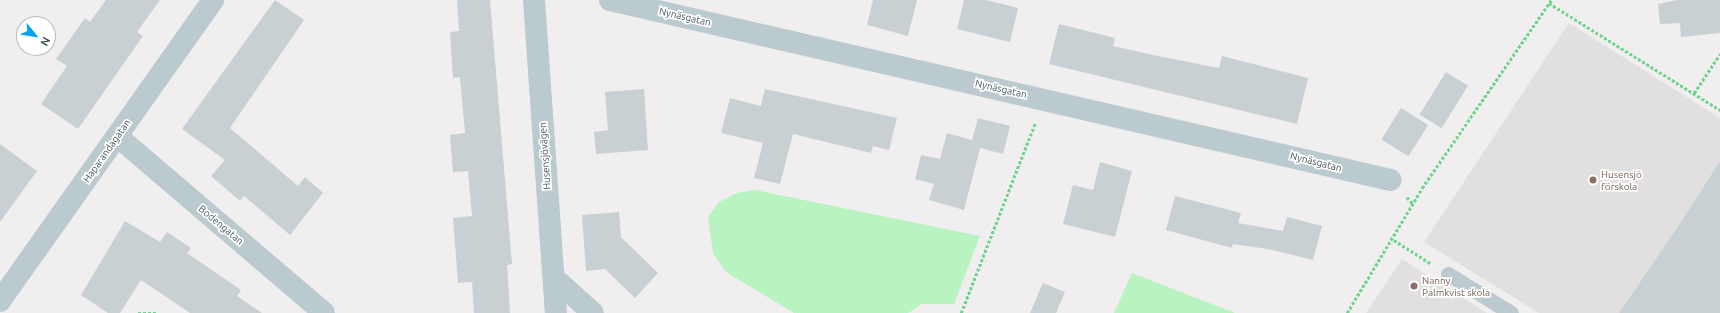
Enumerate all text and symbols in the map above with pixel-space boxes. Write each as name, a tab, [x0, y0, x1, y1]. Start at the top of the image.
street label: Nynäsgatan	[658, 5, 712, 29]
north arrow	[16, 16, 56, 56]
text: N	[38, 35, 53, 48]
street label: Nynäsgatan	[974, 77, 1028, 101]
street label: Haparandagatan	[81, 117, 133, 185]
street label: Husensjövägen	[537, 122, 553, 190]
street label: Nynäsgatan	[1289, 150, 1343, 174]
place label: Husensjö förskola	[1601, 168, 1642, 192]
marker: Husensjö förskola	[1588, 175, 1598, 185]
street label: Bodengatan	[196, 203, 246, 247]
place label: Nanny Palmkvist skola	[1422, 274, 1490, 298]
marker: Nanny Palmkvist skola	[1409, 281, 1419, 291]

